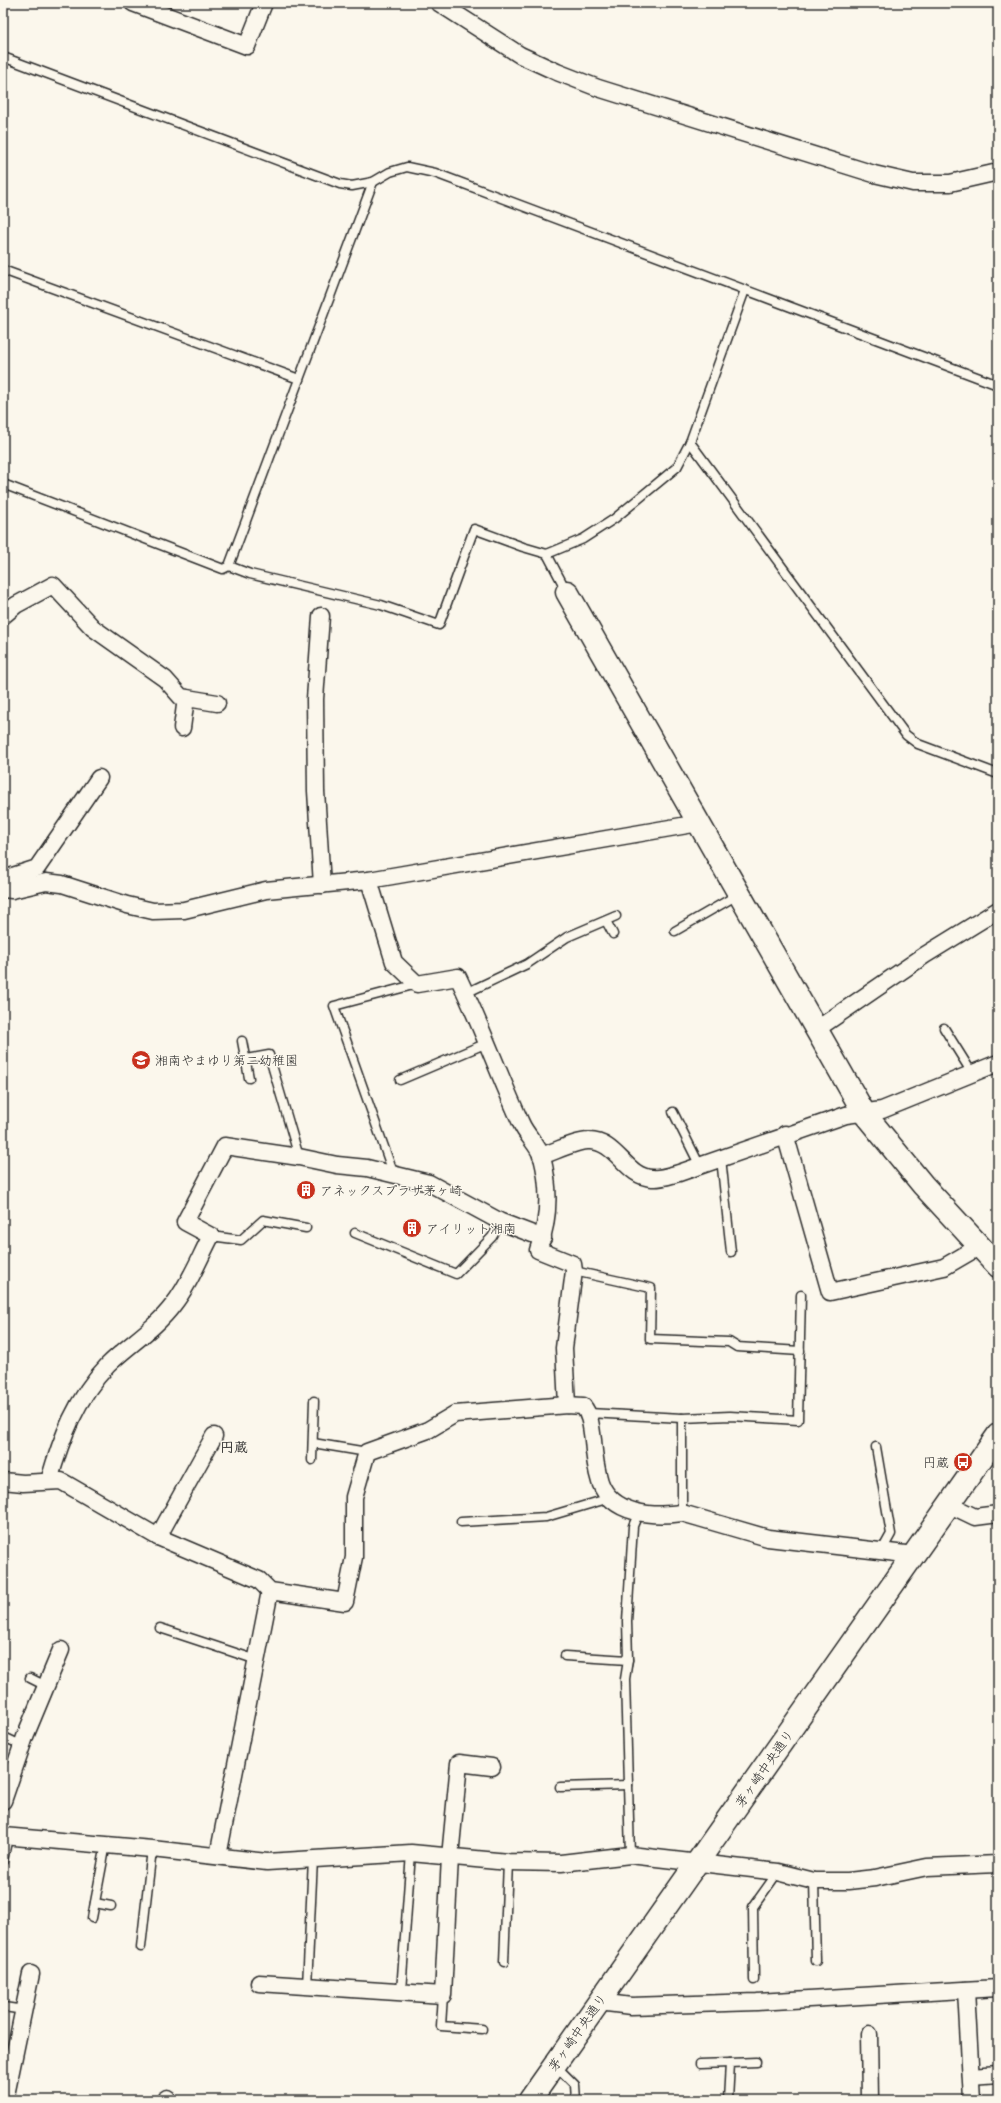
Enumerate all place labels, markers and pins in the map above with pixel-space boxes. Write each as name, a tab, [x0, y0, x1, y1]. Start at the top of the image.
school or university icon: 湘南やまゆり第二幼稚園	[130, 1049, 152, 1071]
place label: 湘南やまゆり第二幼稚園	[155, 1053, 298, 1068]
building icon: アネックスプラザ茅ヶ崎	[295, 1179, 317, 1201]
place label: アネックスプラザ茅ヶ崎	[320, 1183, 462, 1198]
building icon: アイリット湘南	[401, 1217, 423, 1239]
place label: アイリット湘南	[426, 1221, 516, 1236]
bus stop icon: 円蔵	[952, 1451, 974, 1473]
place label: 円蔵	[923, 1455, 949, 1470]

